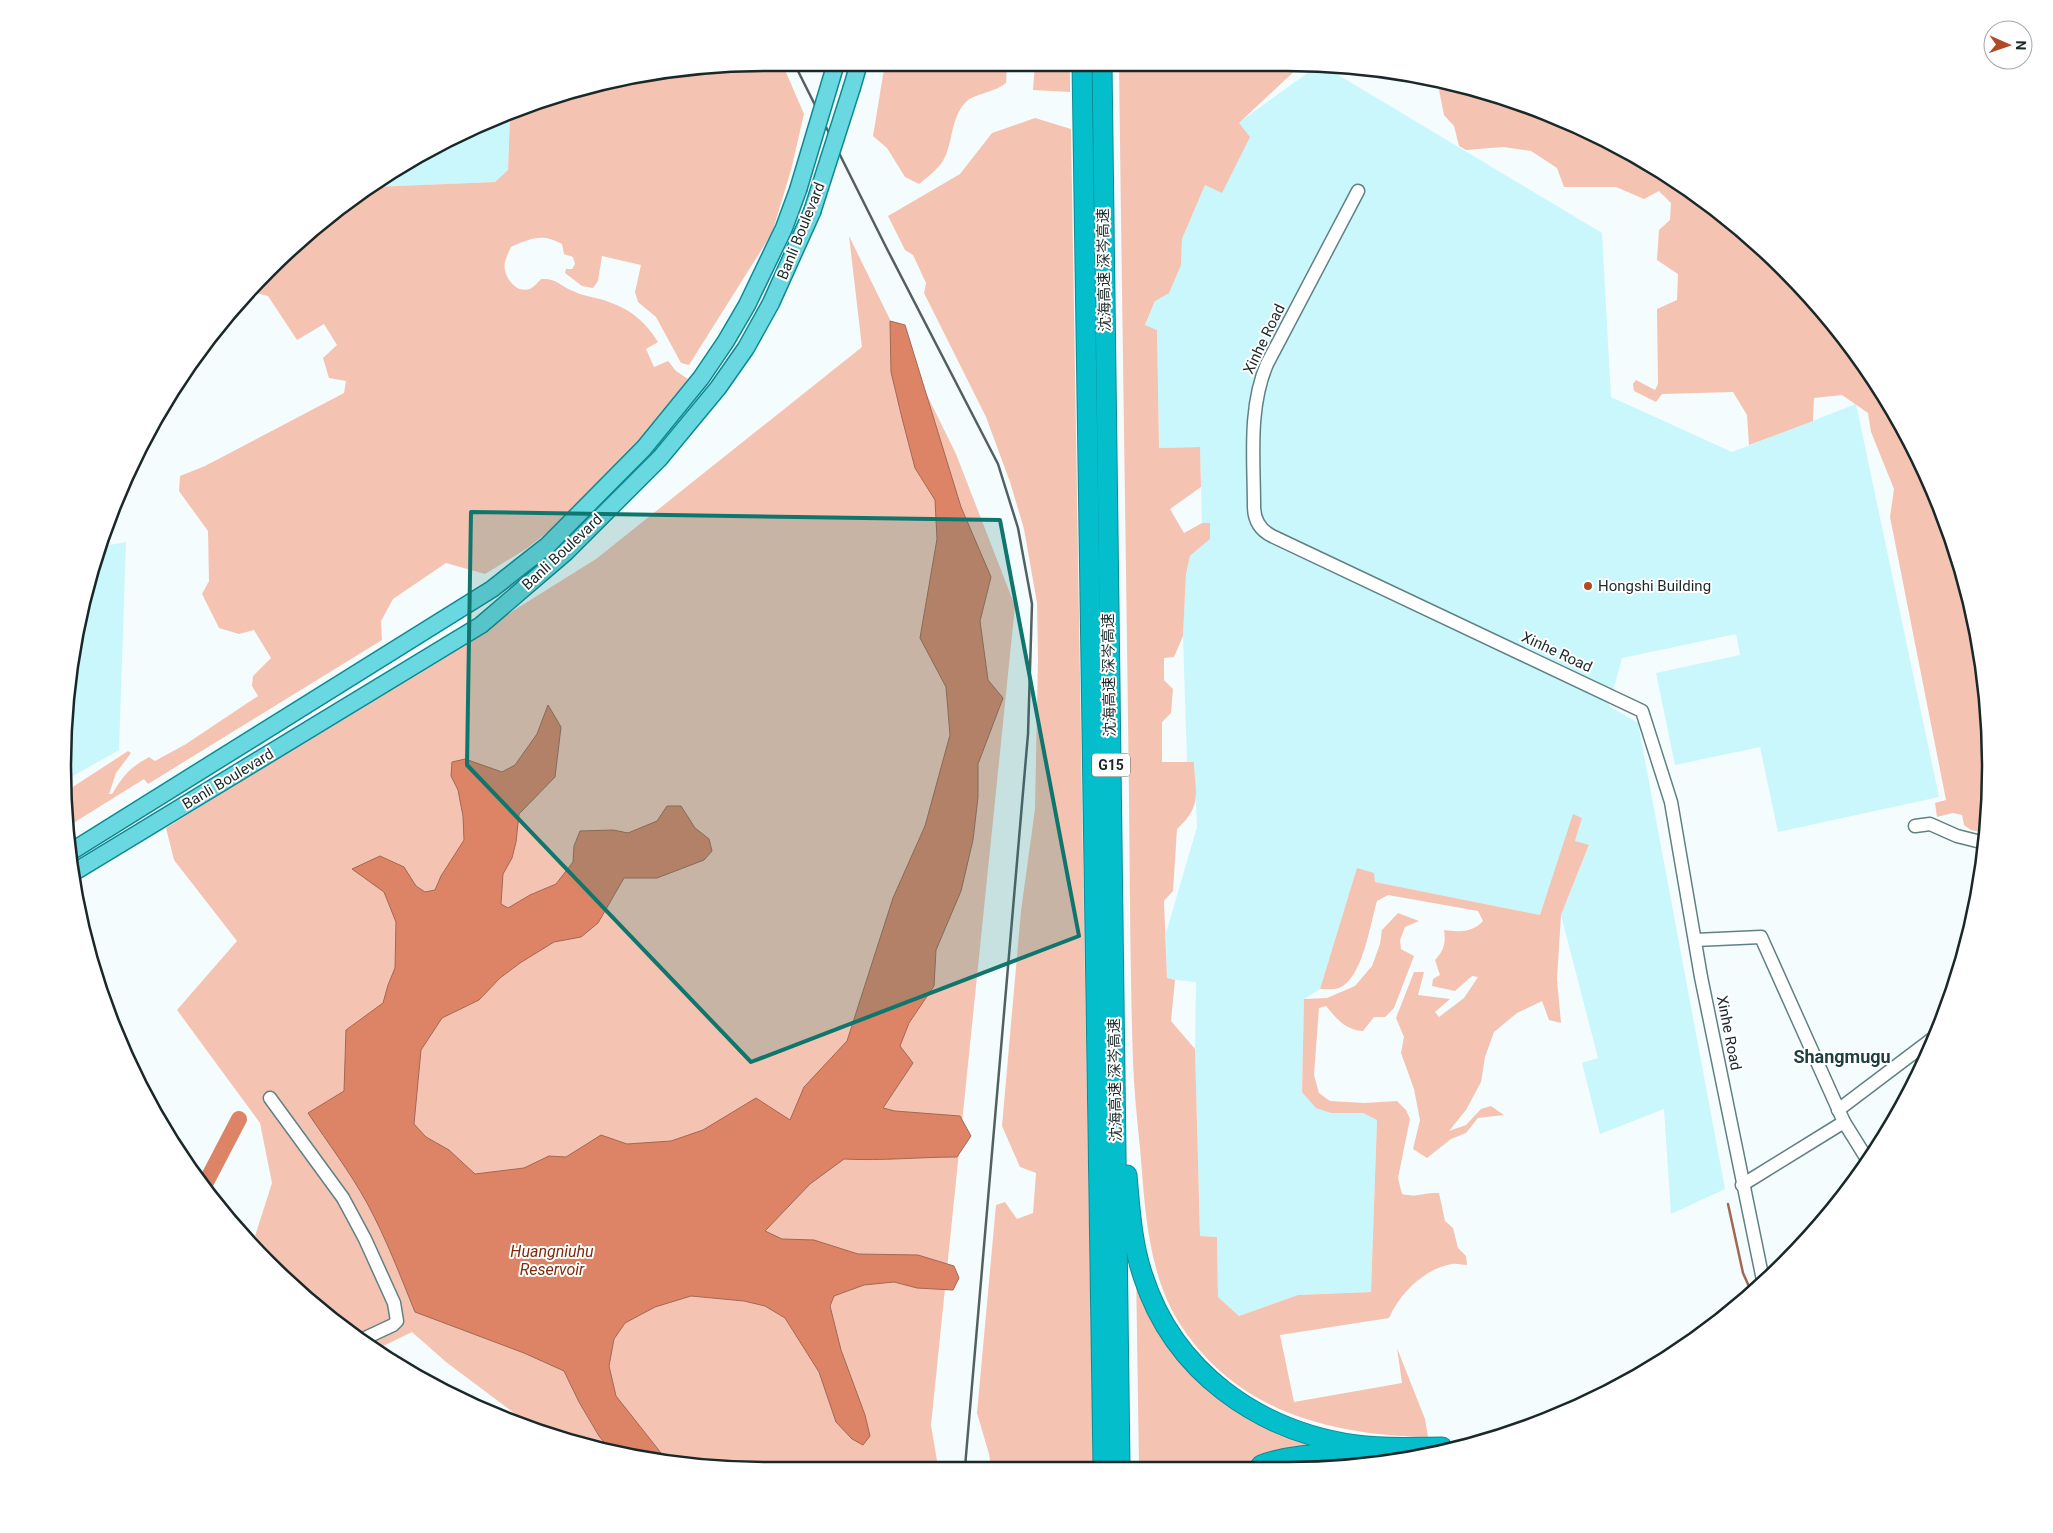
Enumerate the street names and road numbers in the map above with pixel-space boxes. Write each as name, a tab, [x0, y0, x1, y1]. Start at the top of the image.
street label: Banli Boulevard	[773, 180, 829, 282]
street label: 沈海高速 深岑高速	[1094, 208, 1114, 332]
street label: Xinhe Road	[1239, 301, 1289, 377]
street label: Banli Boulevard	[518, 510, 606, 594]
street label: 沈海高速 深岑高速	[1099, 613, 1119, 737]
street label: Xinhe Road	[1519, 628, 1595, 676]
street label: Banli Boulevard	[179, 745, 277, 813]
road number: G15	[1092, 754, 1130, 776]
street label: Xinhe Road	[1713, 994, 1745, 1072]
street label: 沈海高速 深岑高速	[1105, 1018, 1125, 1142]

